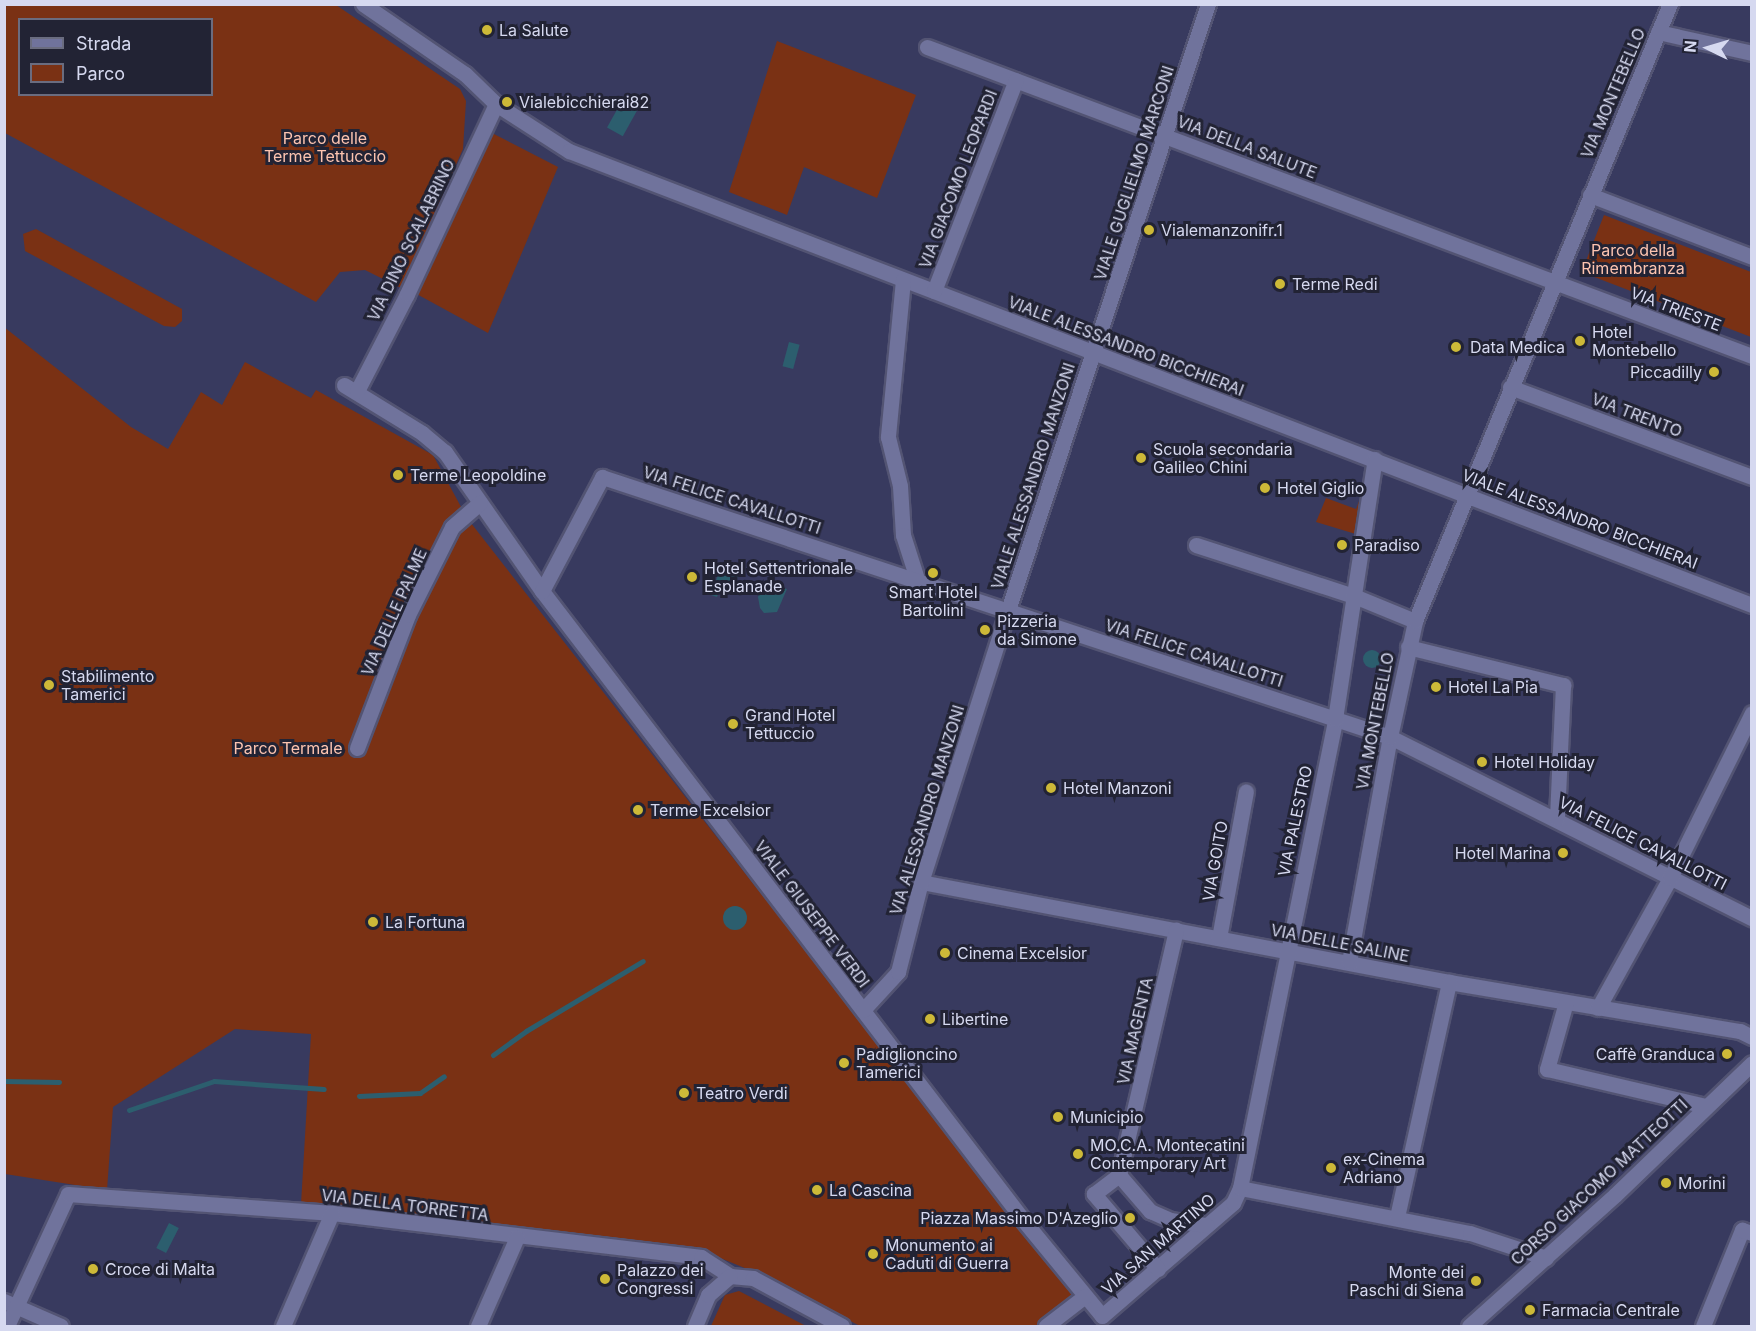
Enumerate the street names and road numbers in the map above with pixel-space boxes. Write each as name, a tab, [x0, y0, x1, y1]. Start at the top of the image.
street label: VIA MONTEBELLO	[1577, 25, 1649, 161]
street label: VIALE GUGLIELMO MARCONI	[1090, 63, 1178, 283]
street label: VIA GIACOMO LEOPARDI	[915, 87, 1001, 271]
street label: VIA DELLA SALUTE	[1175, 112, 1319, 182]
street label: VIA DINO SCALABRINO	[363, 156, 459, 324]
street label: VIA TRIESTE	[1628, 283, 1724, 335]
street label: VIALE ALESSANDRO BICCHIERAI	[1005, 292, 1247, 400]
street label: VIALE ALESSANDRO MANZONI	[987, 360, 1079, 592]
street label: VIA TRENTO	[1589, 389, 1685, 441]
street label: VIA FELICE CAVALLOTTI	[641, 462, 823, 538]
street label: VIALE ALESSANDRO BICCHIERAI	[1459, 465, 1701, 573]
street label: VIA DELLE PALME	[357, 545, 431, 679]
street label: VIA FELICE CAVALLOTTI	[1103, 615, 1285, 691]
street label: VIA MONTEBELLO	[1352, 651, 1398, 791]
street label: VIA ALESSANDRO MANZONI	[886, 703, 968, 917]
street label: VIA PALESTRO	[1274, 764, 1316, 878]
street label: VIA FELICE CAVALLOTTI	[1556, 792, 1730, 894]
street label: VIA GOITO	[1198, 819, 1232, 903]
street label: VIALE GIUSEPPE VERDI	[750, 837, 874, 991]
street label: VIA DELLE SALINE	[1269, 920, 1411, 966]
street label: VIA MAGENTA	[1113, 976, 1157, 1086]
street label: CORSO GIACOMO MATTEOTTI	[1507, 1095, 1691, 1269]
street label: VIA DELLA TORRETTA	[320, 1185, 490, 1225]
street label: VIA SAN MARTINO	[1098, 1190, 1218, 1298]

